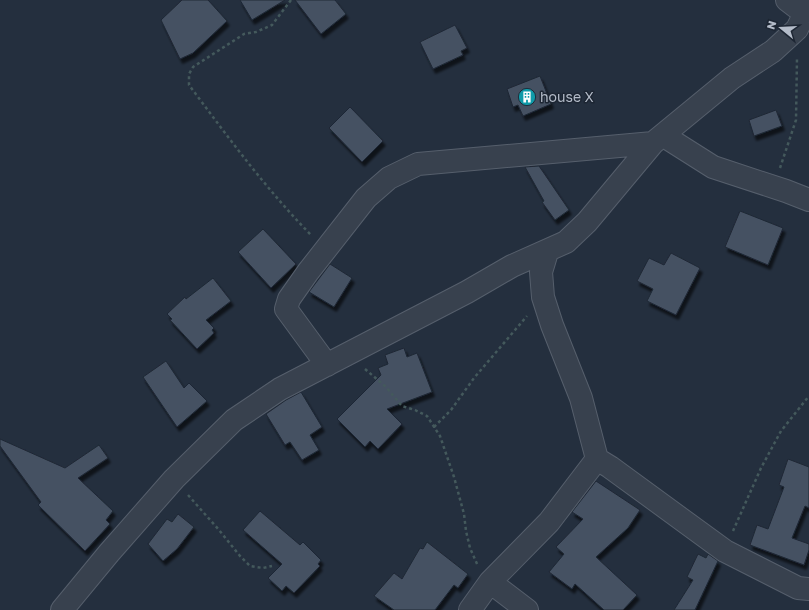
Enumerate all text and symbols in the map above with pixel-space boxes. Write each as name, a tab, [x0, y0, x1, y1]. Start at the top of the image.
north arrow	[761, 8, 801, 48]
text: N	[764, 19, 778, 31]
building icon: house X	[517, 87, 537, 107]
place label: house X	[540, 88, 594, 105]

